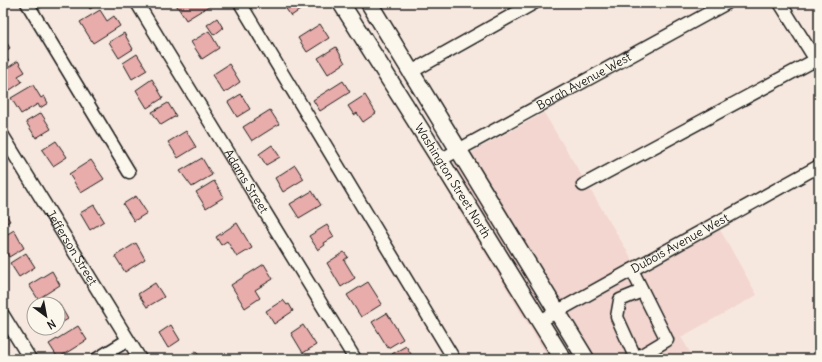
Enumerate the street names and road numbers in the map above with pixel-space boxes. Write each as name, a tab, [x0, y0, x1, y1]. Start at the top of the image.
street label: Borah Avenue West	[534, 49, 634, 113]
street label: Washington Street North	[412, 120, 494, 241]
street label: Adams Street	[221, 146, 272, 216]
street label: Jefferson Street	[43, 207, 101, 288]
street label: Dubois Avenue West	[628, 210, 731, 276]

